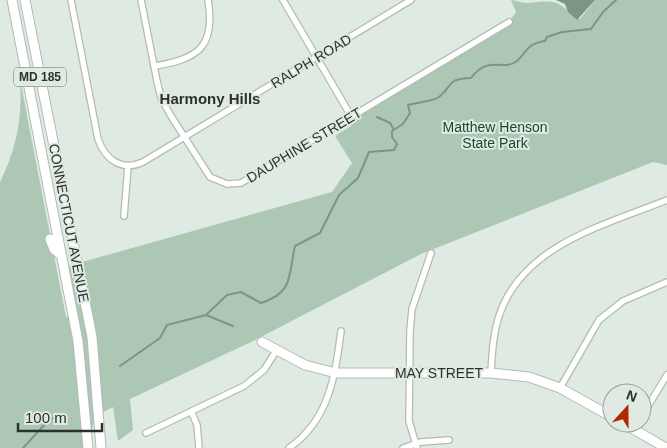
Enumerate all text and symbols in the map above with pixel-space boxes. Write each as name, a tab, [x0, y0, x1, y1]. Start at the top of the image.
street label: RALPH ROAD	[268, 31, 354, 91]
road number: MD 185	[14, 68, 66, 86]
district label: Harmony Hills	[160, 90, 260, 107]
street label: DAUPHINE STREET	[244, 104, 365, 186]
park label: Matthew Henson State Park	[442, 119, 548, 151]
street label: CONNECTICUT AVENUE	[46, 142, 92, 304]
street label: MAY STREET	[395, 365, 484, 381]
north arrow	[602, 383, 652, 433]
text: N	[624, 387, 639, 405]
scale bar	[18, 400, 101, 432]
text: 100 m	[25, 409, 67, 426]

